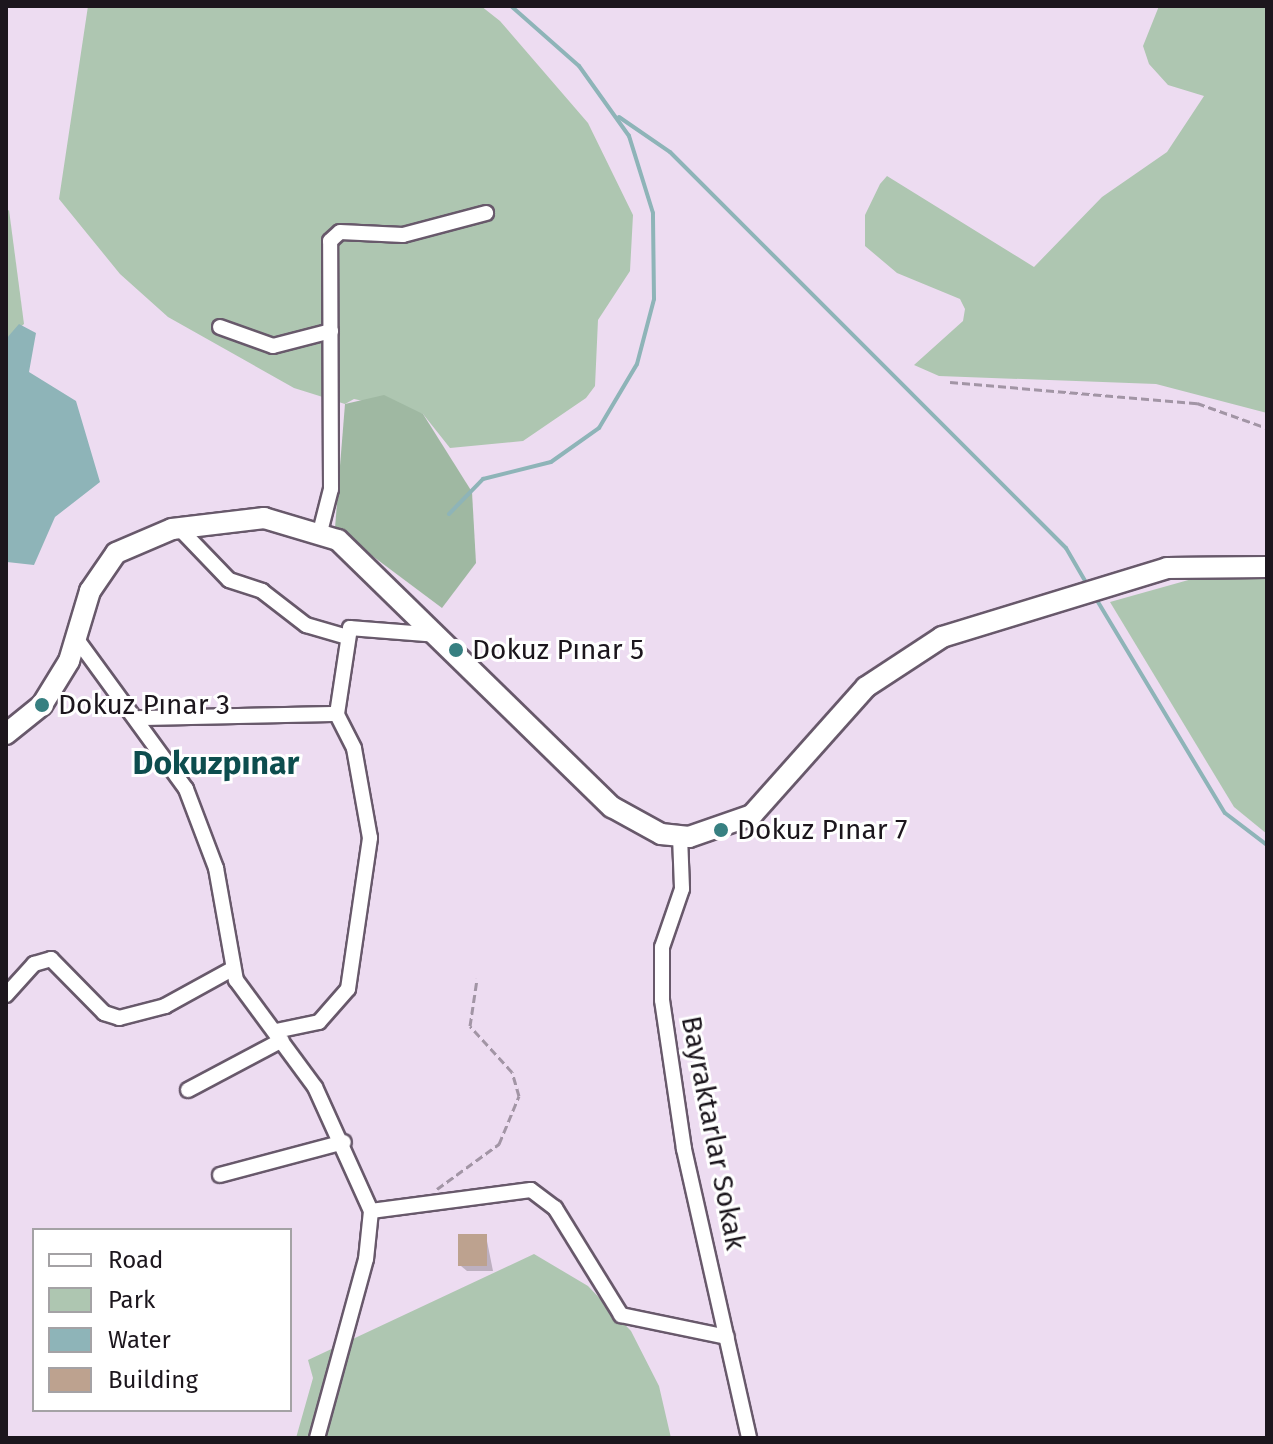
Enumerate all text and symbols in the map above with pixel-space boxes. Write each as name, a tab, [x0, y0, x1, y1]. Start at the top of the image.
place label: Dokuz Pınar 5	[472, 633, 644, 667]
marker: Dokuz Pınar 5	[447, 641, 465, 659]
place label: Dokuz Pınar 3	[58, 688, 230, 722]
marker: Dokuz Pınar 3	[33, 696, 51, 714]
district label: Dokuzpınar	[133, 744, 299, 782]
place label: Dokuz Pınar 7	[737, 813, 907, 847]
marker: Dokuz Pınar 7	[712, 821, 730, 839]
street label: Bayraktarlar Sokak	[674, 1013, 752, 1253]
legend	[32, 1228, 292, 1412]
text: Road	[108, 1246, 163, 1274]
text: Park	[108, 1286, 155, 1314]
text: Water	[108, 1326, 171, 1354]
text: Building	[108, 1366, 198, 1394]

